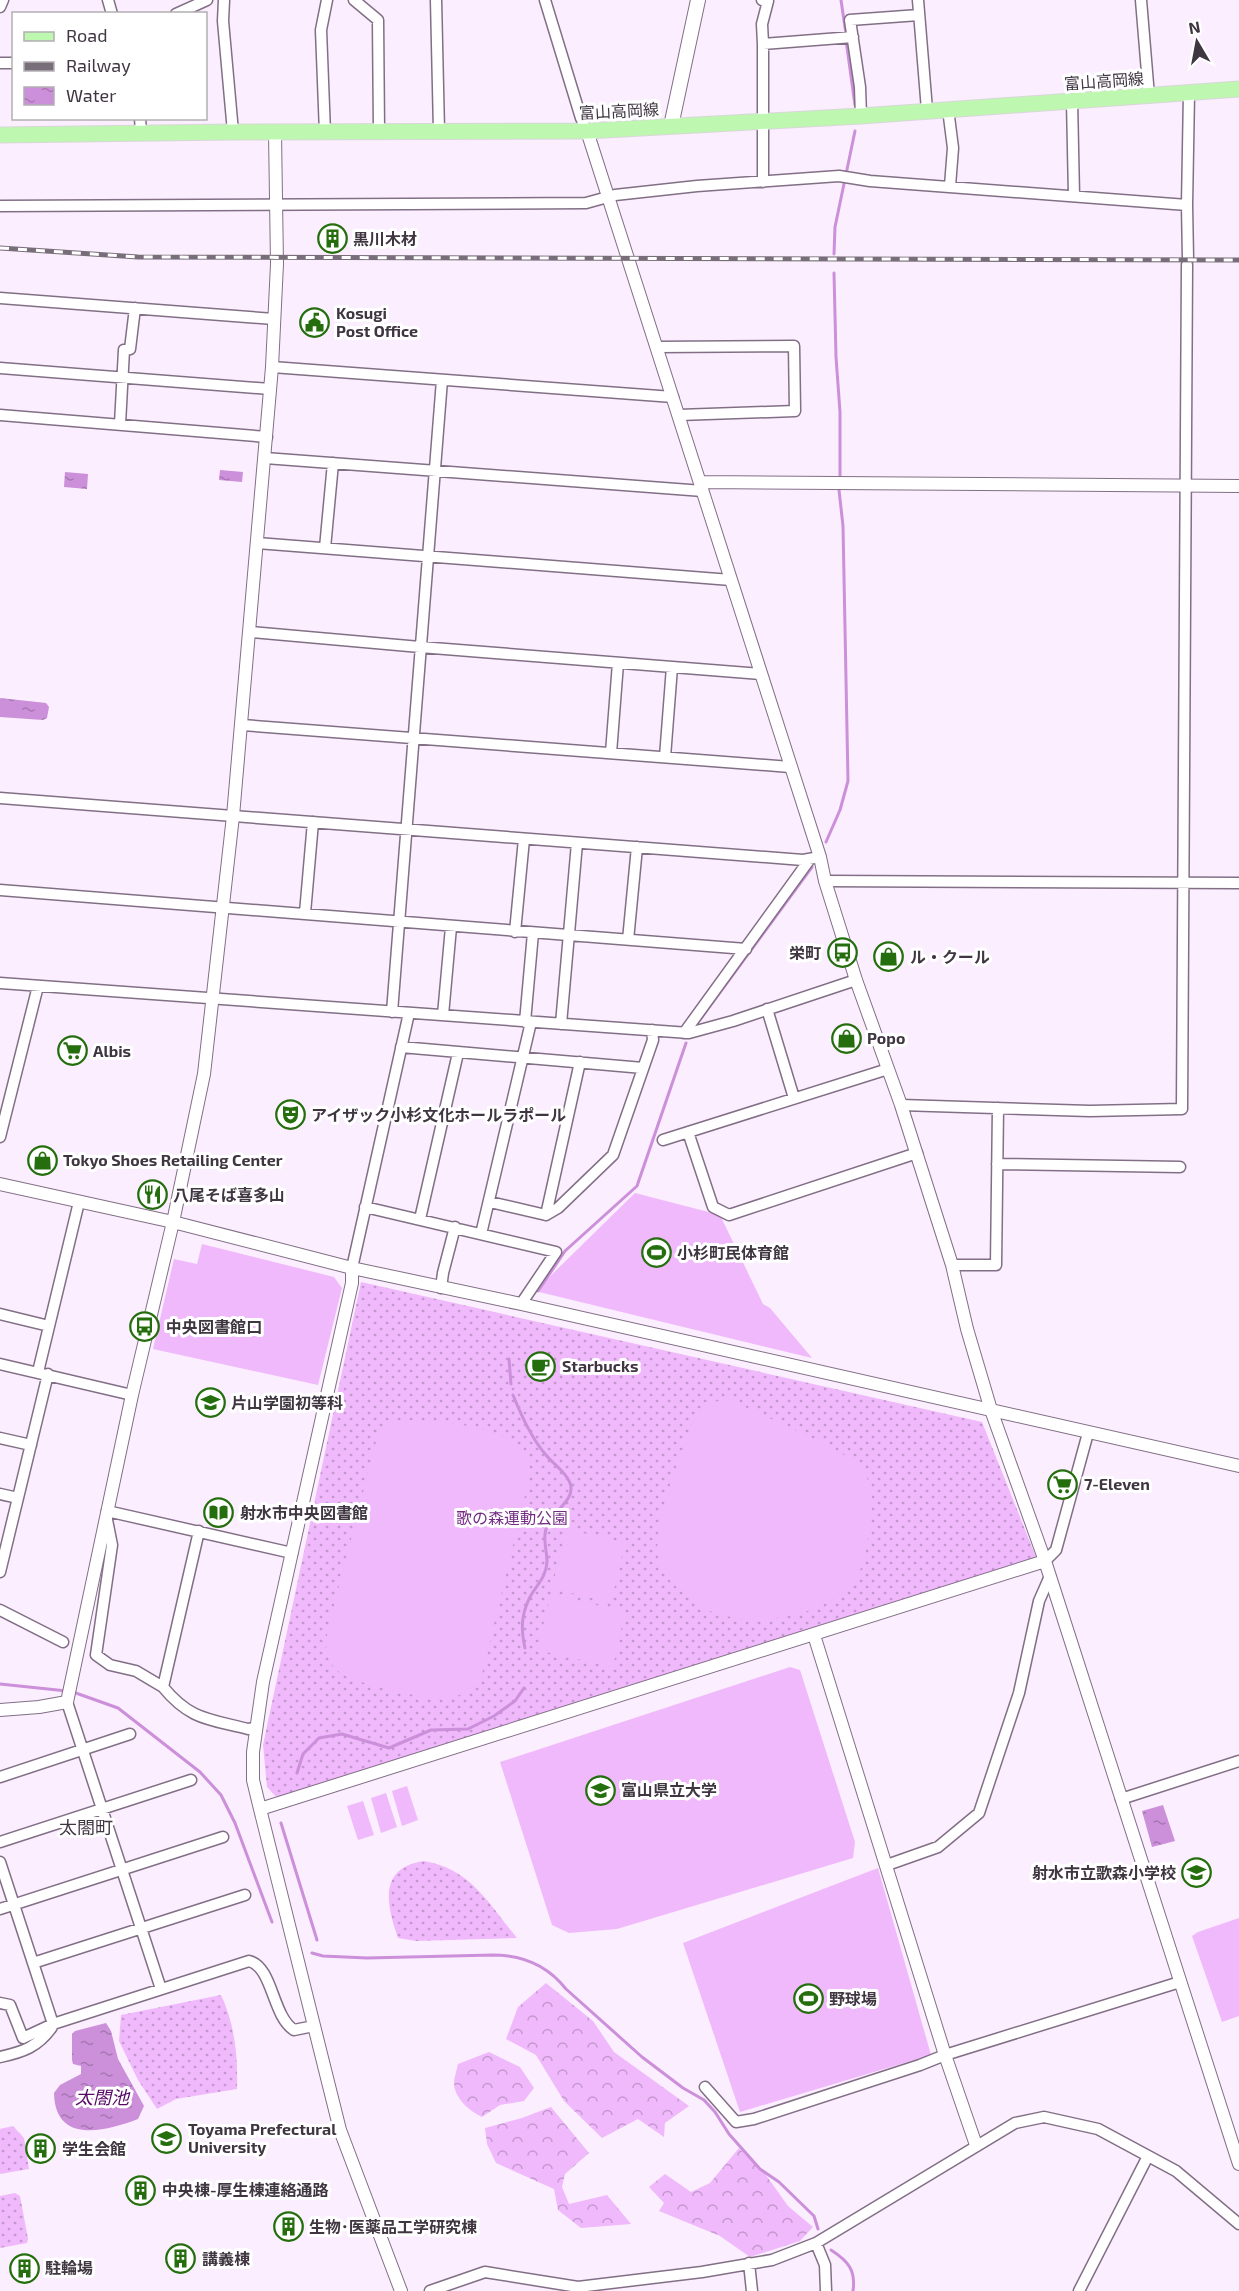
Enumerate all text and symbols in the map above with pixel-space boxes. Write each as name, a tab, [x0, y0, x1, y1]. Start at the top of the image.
legend	[12, 12, 207, 120]
north arrow	[1167, 12, 1227, 72]
text: N	[1187, 16, 1202, 37]
text: Road	[66, 24, 107, 46]
text: Railway	[66, 54, 131, 76]
street label: 富山高岡線	[1063, 68, 1145, 93]
text: Water	[66, 84, 116, 106]
street label: 富山高岡線	[579, 99, 659, 122]
building icon: 黒川木材	[316, 223, 348, 255]
place label: 黒川木材	[353, 229, 417, 248]
place label: Kosugi Post Office	[336, 303, 418, 340]
public building icon: Kosugi Post Office	[299, 306, 331, 338]
bus stop icon: 栄町	[826, 937, 858, 969]
shop icon: ル・クール	[873, 941, 905, 973]
place label: 栄町	[789, 943, 821, 962]
place label: ル・クール	[910, 947, 990, 966]
shop icon: Popo	[830, 1022, 862, 1054]
place label: Popo	[867, 1028, 905, 1047]
supermarket icon: Albis	[56, 1035, 88, 1067]
place label: Albis	[93, 1041, 131, 1060]
theatre icon: アイザック小杉文化ホールラポール	[274, 1099, 306, 1131]
place label: アイザック小杉文化ホールラポール	[311, 1105, 566, 1124]
shop icon: Tokyo Shoes Retailing Center	[26, 1144, 58, 1176]
place label: Tokyo Shoes Retailing Center	[63, 1150, 283, 1170]
restaurant icon: 八尾そば喜多山	[136, 1179, 168, 1211]
place label: 八尾そば喜多山	[173, 1185, 285, 1204]
sports icon: 小杉町民体育館	[640, 1237, 672, 1269]
place label: 小杉町民体育館	[677, 1243, 789, 1262]
bus stop icon: 中央図書館口	[129, 1311, 161, 1343]
place label: 中央図書館口	[166, 1317, 262, 1336]
cafe icon: Starbucks	[525, 1350, 557, 1382]
place label: Starbucks	[562, 1356, 638, 1375]
school or university icon: 片山学園初等科	[194, 1387, 226, 1419]
place label: 片山学園初等科	[231, 1393, 343, 1412]
supermarket icon: 7-Eleven	[1047, 1468, 1079, 1500]
place label: 7-Eleven	[1084, 1474, 1150, 1493]
library icon: 射水市中央図書館	[203, 1497, 235, 1529]
place label: 射水市中央図書館	[240, 1503, 368, 1522]
park label: 歌の森運動公園	[456, 1508, 568, 1527]
school or university icon: 富山県立大学	[584, 1774, 616, 1806]
place label: 富山県立大学	[621, 1780, 717, 1799]
district label: 太閤町	[59, 1816, 113, 1838]
school or university icon: 射水市立歌森小学校	[1181, 1857, 1213, 1889]
place label: 射水市立歌森小学校	[1032, 1863, 1176, 1882]
sports icon: 野球場	[792, 1983, 824, 2015]
place label: 野球場	[829, 1989, 877, 2008]
water label: 太閤池	[75, 2086, 131, 2108]
place label: Toyama Prefectural University	[188, 2119, 337, 2157]
school or university icon: Toyama Prefectural University	[151, 2122, 183, 2154]
building icon: 学生会館	[25, 2133, 57, 2165]
place label: 学生会館	[62, 2139, 126, 2158]
building icon: 中央棟-厚生棟連絡通路	[125, 2174, 157, 2206]
place label: 中央棟-厚生棟連絡通路	[162, 2180, 329, 2199]
building icon: 生物･医薬品工学研究棟	[272, 2211, 304, 2243]
place label: 生物･医薬品工学研究棟	[309, 2217, 477, 2236]
building icon: 講義棟	[165, 2243, 197, 2275]
place label: 講義棟	[202, 2249, 250, 2268]
building icon: 駐輪場	[8, 2252, 40, 2284]
place label: 駐輪場	[45, 2258, 93, 2277]

